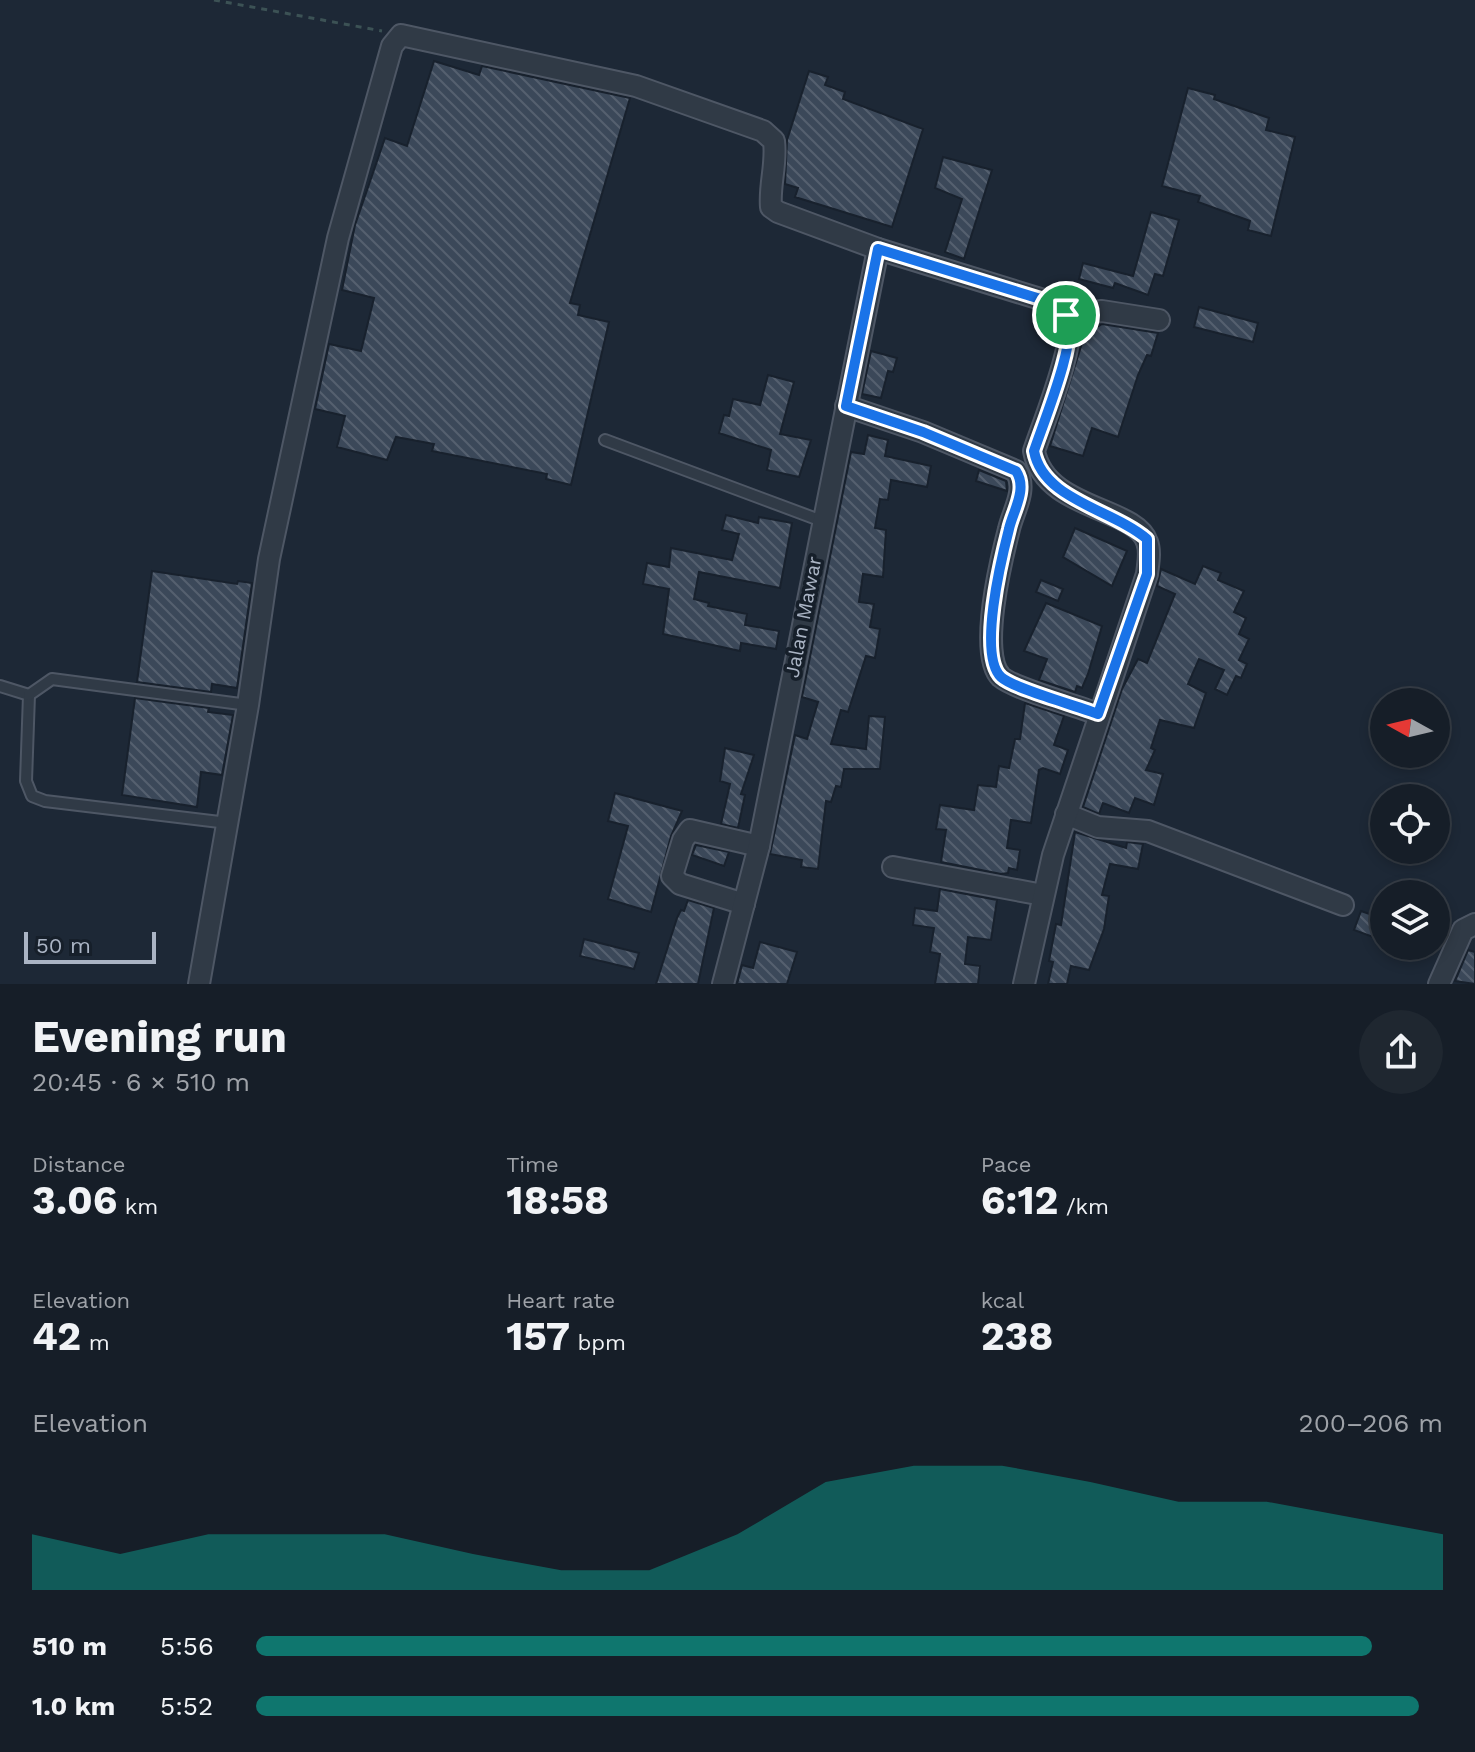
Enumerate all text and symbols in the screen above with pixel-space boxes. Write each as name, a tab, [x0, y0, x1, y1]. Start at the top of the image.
pin	[1032, 281, 1100, 349]
icon: arrive	[1044, 293, 1088, 337]
street label: Jalan Mawar	[779, 554, 827, 680]
north arrow	[1370, 688, 1450, 768]
map controls	[1370, 688, 1450, 960]
button: locate	[1370, 784, 1450, 864]
button: layers	[1370, 880, 1450, 960]
scale bar	[24, 928, 156, 964]
text: 50 m	[36, 933, 91, 958]
button: share	[1359, 1010, 1443, 1094]
text: Evening run	[32, 1011, 287, 1063]
text: 20:45 · 6 × 510 m	[32, 1067, 250, 1097]
text: Distance	[32, 1152, 126, 1177]
text: Time	[506, 1152, 559, 1177]
text: Pace	[981, 1152, 1032, 1177]
text: 3.06	[32, 1177, 117, 1224]
text: 18:58	[506, 1177, 609, 1224]
text: 6:12	[981, 1177, 1058, 1224]
text: km	[117, 1194, 158, 1219]
text: /km	[1058, 1194, 1109, 1219]
text: Elevation	[32, 1288, 130, 1313]
text: Heart rate	[506, 1288, 615, 1313]
text: kcal	[981, 1288, 1024, 1313]
text: 42	[32, 1313, 81, 1360]
text: 157	[506, 1313, 570, 1360]
text: 238	[981, 1313, 1053, 1360]
text: m	[81, 1330, 110, 1355]
text: bpm	[570, 1330, 626, 1355]
text: Elevation	[32, 1408, 148, 1438]
text: 200–206 m	[1298, 1408, 1443, 1438]
text: 510 m	[32, 1631, 107, 1661]
text: 5:56	[160, 1631, 214, 1661]
text: 1.0 km	[32, 1691, 115, 1721]
text: 5:52	[160, 1691, 213, 1721]

